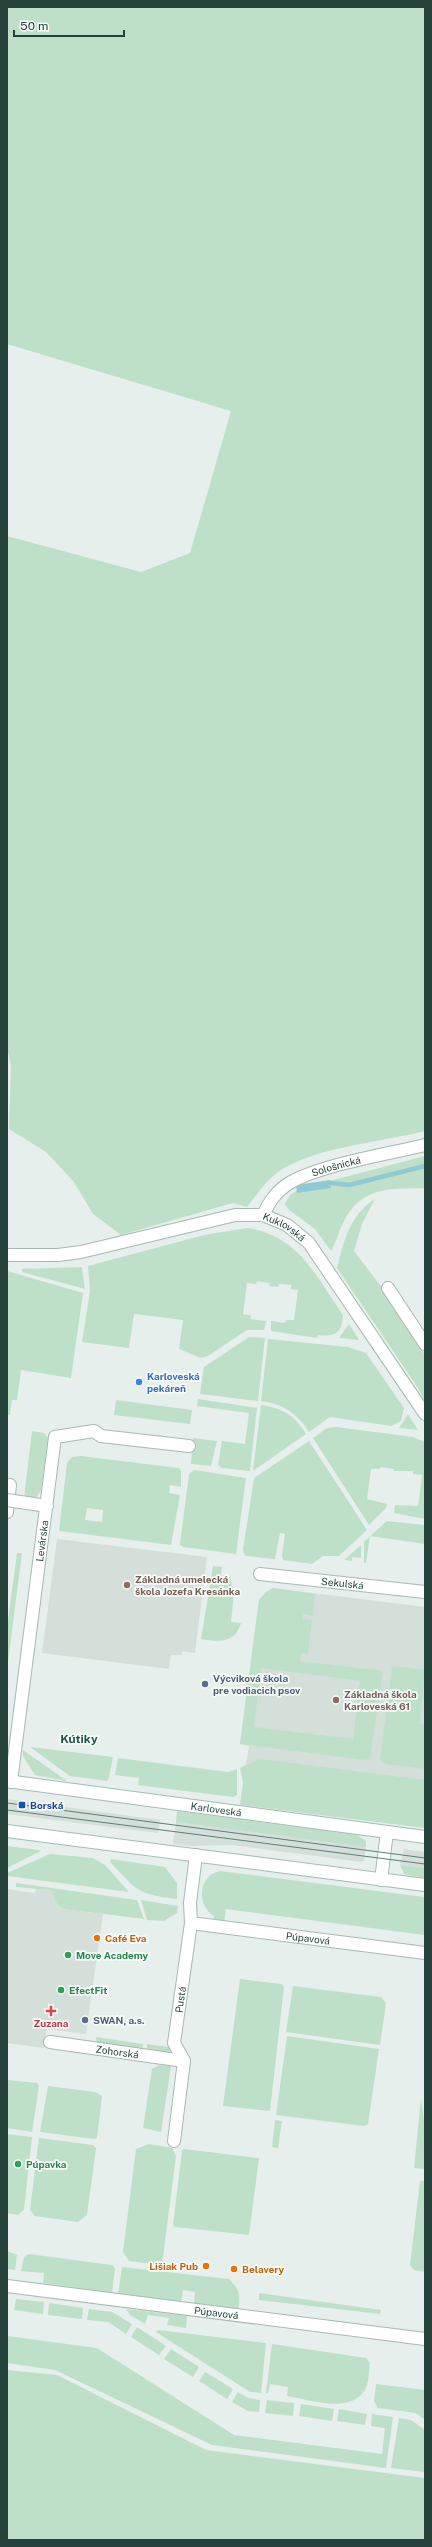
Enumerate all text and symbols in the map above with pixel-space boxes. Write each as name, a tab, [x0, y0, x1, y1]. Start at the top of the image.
scale bar	[14, 12, 124, 38]
text: 50 m	[20, 19, 48, 33]
street label: Sološnická	[310, 1153, 362, 1179]
street label: Kuklovská	[261, 1210, 308, 1244]
place label: Karloveská pekáreň	[147, 1370, 200, 1394]
marker: Karloveská pekáreň	[134, 1377, 144, 1387]
street label: Levárska	[33, 1520, 50, 1562]
place label: Základná umelecká škola Jozefa Kresánka	[135, 1573, 240, 1597]
street label: Sekulská	[321, 1575, 364, 1591]
marker: Základná umelecká škola Jozefa Kresánka	[122, 1580, 132, 1590]
place label: Výcviková škola pre vodiacich psov	[213, 1672, 301, 1696]
marker: Výcviková škola pre vodiacich psov	[200, 1679, 210, 1689]
place label: Základná škola Karloveská 61	[344, 1688, 417, 1712]
marker: Základná škola Karloveská 61	[331, 1695, 341, 1705]
district label: Kútiky	[60, 1732, 98, 1746]
place label: Borská	[30, 1799, 64, 1811]
marker: Borská	[17, 1800, 27, 1810]
street label: Karloveská	[190, 1800, 242, 1818]
street label: Púpavová	[285, 1929, 331, 1947]
place label: Café Eva	[105, 1932, 147, 1944]
marker: Café Eva	[92, 1933, 102, 1943]
place label: Move Academy	[76, 1949, 149, 1961]
marker: Move Academy	[63, 1950, 73, 1960]
place label: EfectFit	[69, 1984, 107, 1996]
marker: EfectFit	[56, 1985, 66, 1995]
street label: Pustá	[172, 1986, 188, 2014]
marker: Zuzana	[46, 2006, 56, 2016]
place label: SWAN, a.s.	[93, 2014, 145, 2026]
marker: SWAN, a.s.	[80, 2015, 90, 2025]
place label: Zuzana	[34, 2017, 69, 2029]
street label: Zohorská	[95, 2043, 140, 2061]
place label: Púpavka	[26, 2158, 67, 2170]
marker: Púpavka	[13, 2159, 23, 2169]
place label: Lišiak Pub	[149, 2260, 198, 2272]
marker: Lišiak Pub	[201, 2261, 211, 2271]
place label: Belavery	[242, 2263, 284, 2275]
marker: Belavery	[229, 2264, 239, 2274]
street label: Púpavová	[194, 2304, 239, 2321]

